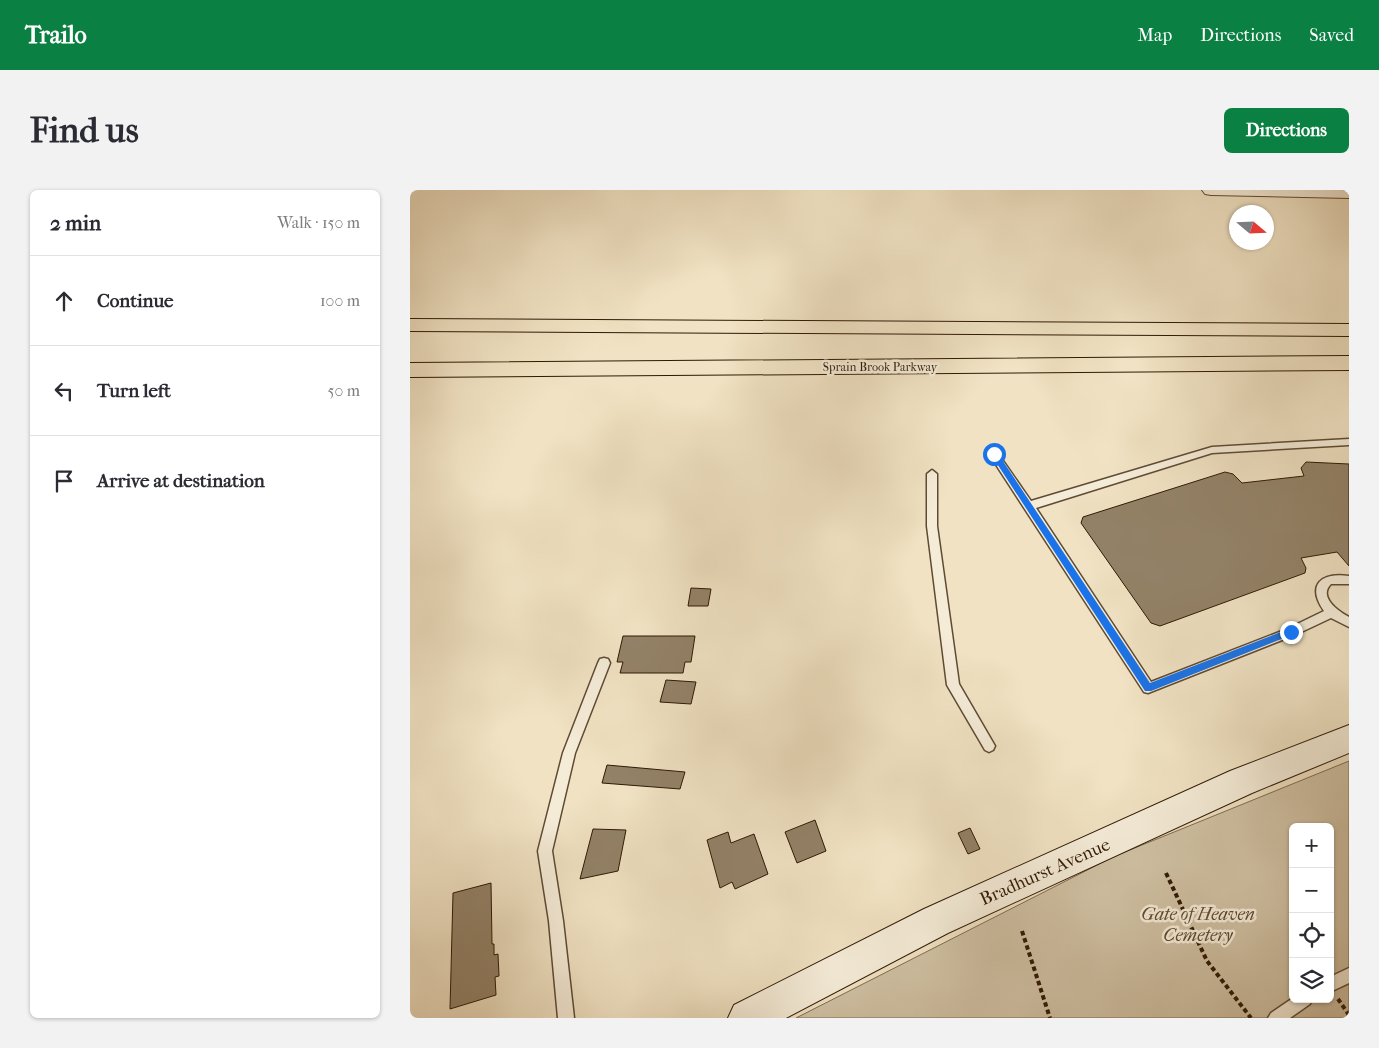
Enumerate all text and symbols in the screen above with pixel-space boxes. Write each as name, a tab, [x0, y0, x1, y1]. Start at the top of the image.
text: Trailo	[25, 21, 87, 49]
text: Map	[1138, 25, 1172, 46]
text: Directions	[1200, 25, 1281, 46]
text: Saved	[1309, 25, 1354, 46]
button: Directions	[1224, 108, 1349, 153]
text: Find us	[30, 110, 139, 151]
north arrow	[1229, 205, 1274, 250]
text: 2 min	[50, 211, 101, 235]
text: Walk · 150 m	[277, 213, 360, 232]
icon: ahead	[50, 287, 78, 315]
text: Continue	[97, 290, 173, 312]
text: 100 m	[320, 291, 360, 310]
street label: Sprain Brook Parkway	[823, 360, 938, 374]
icon: left	[50, 377, 78, 405]
text: Turn left	[97, 380, 171, 402]
text: 50 m	[328, 381, 360, 400]
route start	[983, 443, 1006, 466]
icon: arrive	[50, 467, 78, 495]
text: Arrive at destination	[97, 470, 265, 492]
route end	[1280, 621, 1303, 644]
map controls	[1289, 823, 1334, 1003]
button: +	[1289, 823, 1334, 868]
street label: Bradhurst Avenue	[977, 834, 1113, 910]
button: −	[1289, 868, 1334, 913]
park label: Gate of Heaven Cemetery	[1141, 904, 1255, 946]
button: locate	[1289, 913, 1334, 958]
button: layers	[1289, 958, 1334, 1003]

